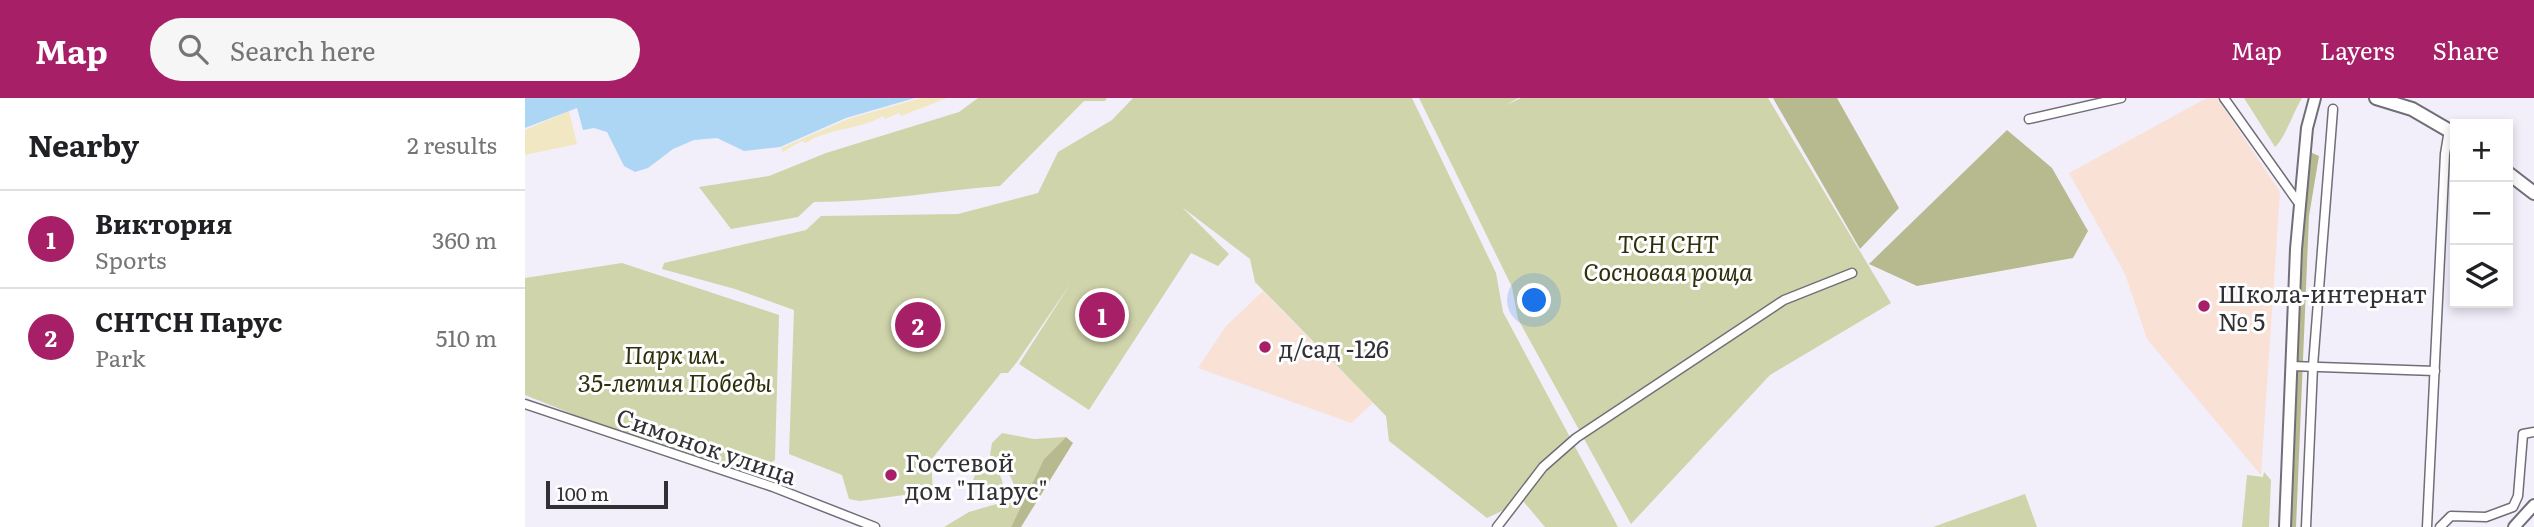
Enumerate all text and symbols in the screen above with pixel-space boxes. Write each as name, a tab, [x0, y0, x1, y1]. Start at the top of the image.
search box	[150, 18, 640, 81]
text: Map	[35, 25, 108, 74]
icon: search	[174, 30, 212, 68]
text: Search here	[230, 30, 376, 69]
text: Map	[2231, 32, 2282, 67]
text: Layers	[2320, 32, 2394, 67]
text: Share	[2432, 32, 2499, 67]
map controls	[2450, 119, 2513, 308]
button: +	[2450, 119, 2513, 182]
text: Nearby	[28, 122, 139, 166]
text: 2 results	[407, 127, 497, 161]
button: −	[2450, 182, 2513, 245]
text: Виктория	[95, 203, 232, 242]
text: 1	[46, 222, 56, 256]
text: 360 m	[432, 222, 497, 256]
park label: ТСН СНТ Сосновая роща	[1583, 225, 1753, 288]
text: Sports	[95, 242, 166, 276]
button: layers	[2450, 245, 2513, 308]
place label: Школа-интернат № 5	[2218, 275, 2427, 338]
your location	[1517, 283, 1551, 317]
pin: 1	[1079, 289, 1125, 341]
marker: Школа-интернат № 5	[2196, 298, 2212, 314]
pin: 2	[895, 299, 941, 351]
text: СНТСН Парус	[95, 301, 283, 340]
text: 2	[45, 320, 57, 354]
text: 510 m	[436, 320, 497, 354]
place label: д/сад -126	[1279, 330, 1389, 365]
park label: Парк им. 35-летия Победы	[578, 336, 772, 399]
marker: д/сад -126	[1257, 339, 1273, 355]
text: Park	[95, 340, 145, 374]
street label: Симонок улица	[612, 398, 802, 492]
place label: Гостевой дом "Парус"	[905, 444, 1048, 507]
marker: Гостевой дом "Парус"	[883, 467, 899, 483]
scale bar	[546, 478, 669, 510]
text: 100 m	[557, 479, 609, 507]

